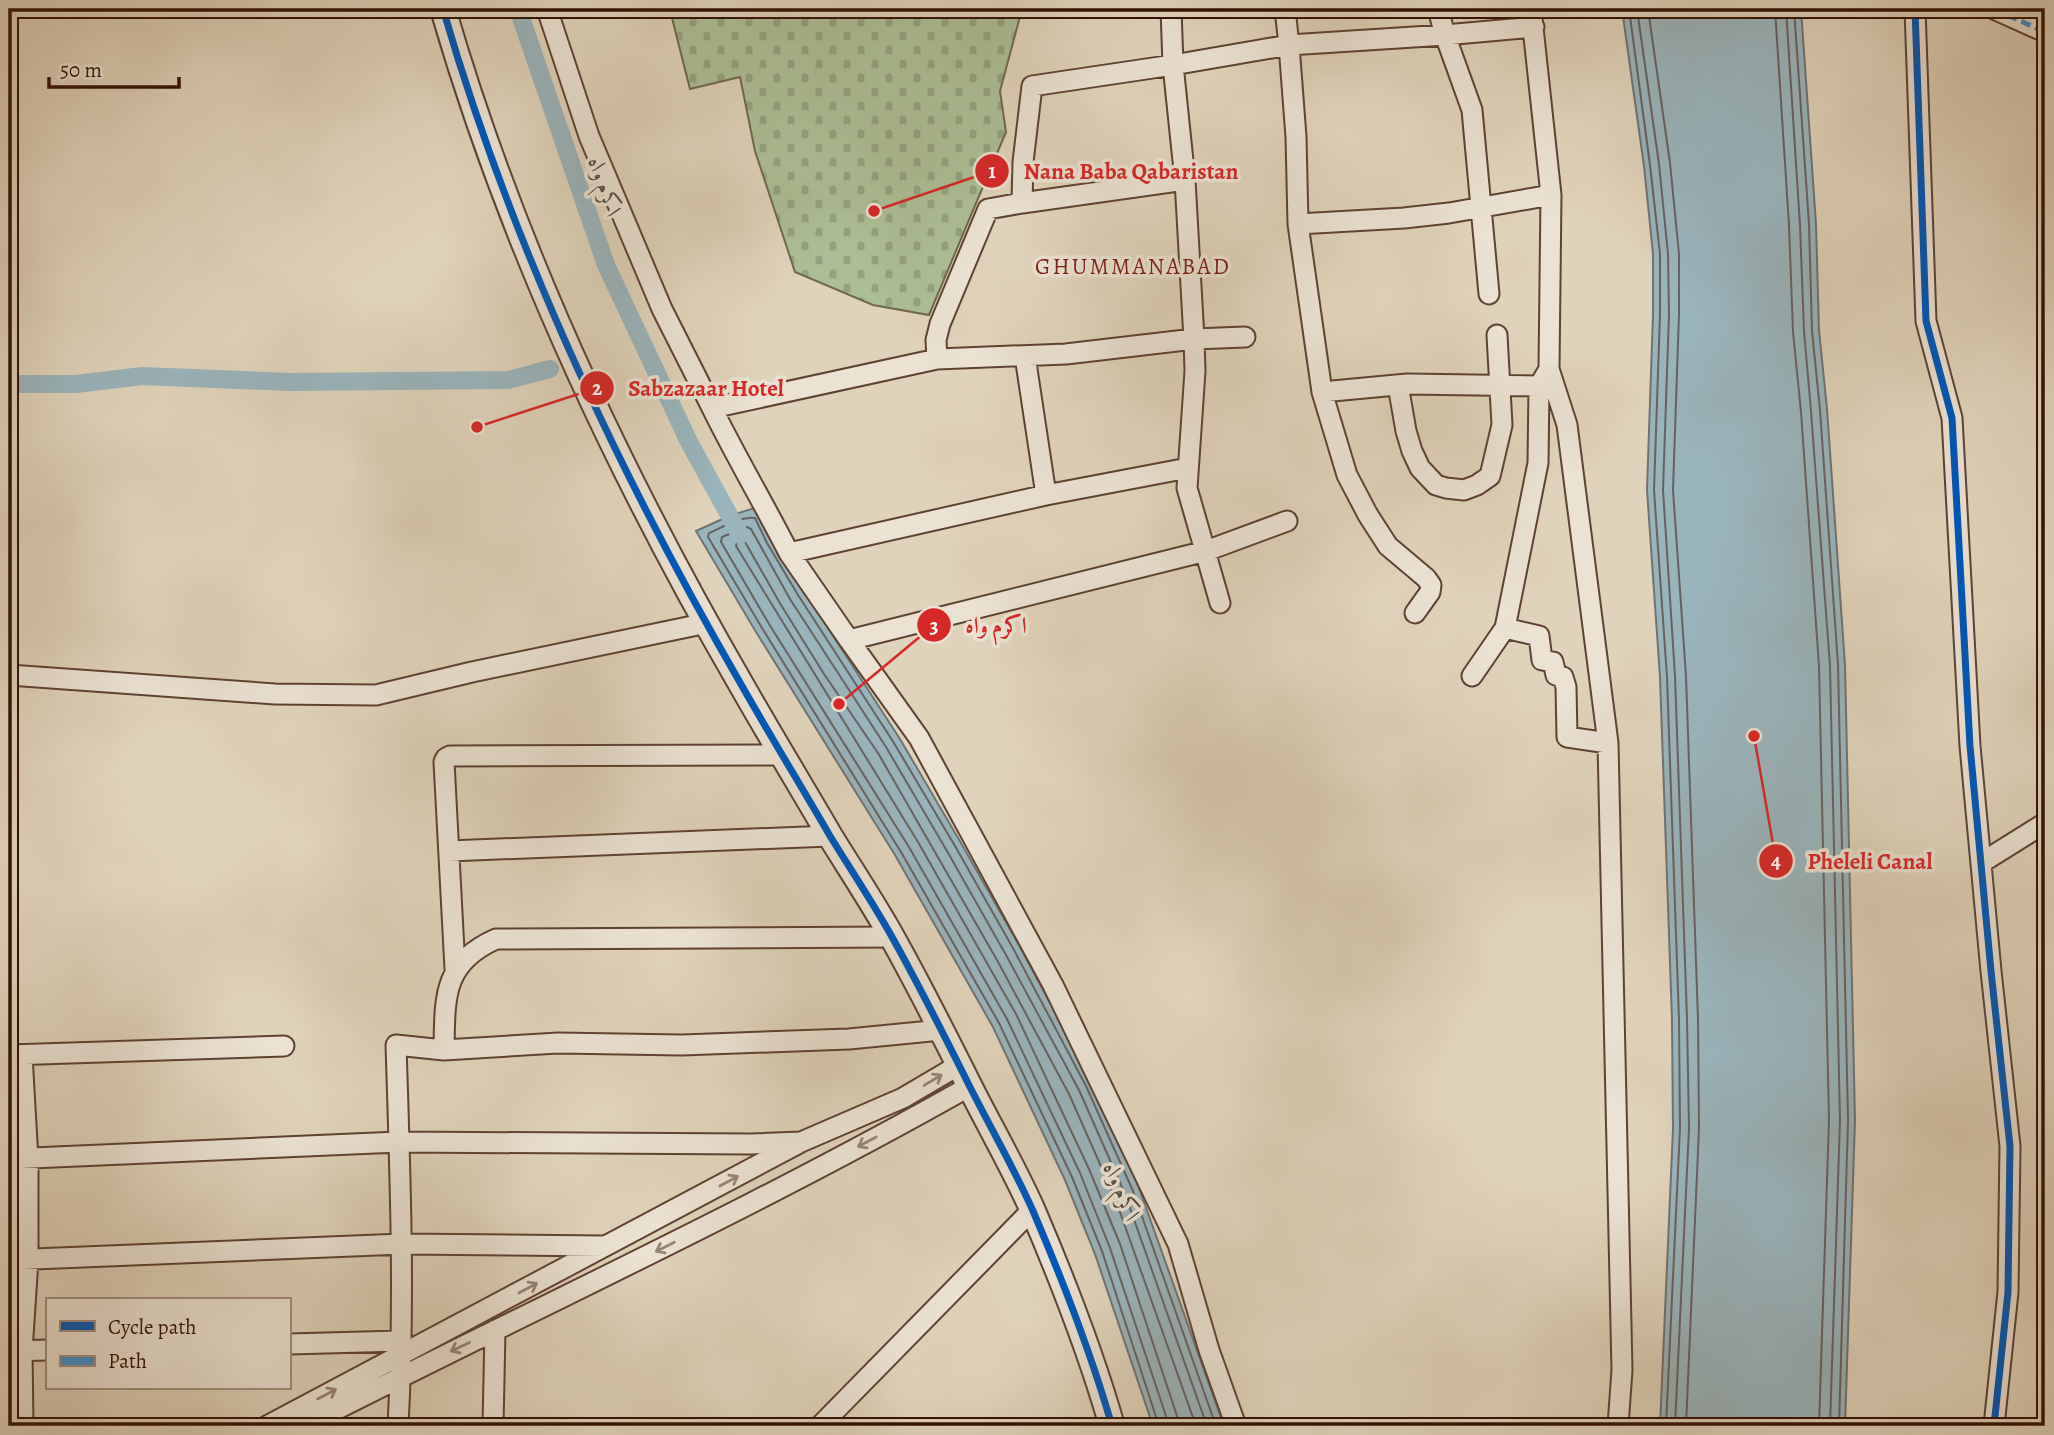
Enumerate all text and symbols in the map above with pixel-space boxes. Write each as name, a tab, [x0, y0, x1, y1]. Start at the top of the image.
scale bar	[49, 46, 178, 90]
text: 50 m	[60, 56, 102, 84]
callout: Nana Baba Qabaristan	[975, 149, 1253, 193]
water label: اکرم واہ	[577, 153, 630, 222]
text: Nana Baba Qabaristan	[1024, 156, 1238, 187]
text: 1	[988, 157, 996, 185]
district label: GHUMMANABAD	[1035, 251, 1231, 282]
callout: Sabzazaar Hotel	[579, 366, 798, 410]
text: Sabzazaar Hotel	[628, 373, 784, 404]
text: 2	[592, 374, 602, 402]
callout: اکرم واہ	[916, 603, 1041, 647]
text: اکرم واہ	[965, 610, 1027, 646]
text: 3	[929, 612, 939, 640]
callout: Pheleli Canal	[1759, 839, 1947, 883]
text: Pheleli Canal	[1808, 846, 1932, 877]
text: 4	[1771, 847, 1781, 875]
one-way arrow	[922, 1073, 942, 1087]
one-way arrow	[857, 1136, 878, 1150]
water label: اکرم واہ	[1092, 1158, 1148, 1228]
one-way arrow	[718, 1174, 739, 1187]
one-way arrow	[655, 1241, 676, 1255]
one-way arrow	[517, 1280, 538, 1294]
legend	[46, 1298, 290, 1390]
text: Cycle path	[108, 1313, 197, 1341]
one-way arrow	[450, 1341, 471, 1355]
text: Path	[108, 1347, 147, 1375]
one-way arrow	[316, 1387, 337, 1400]

